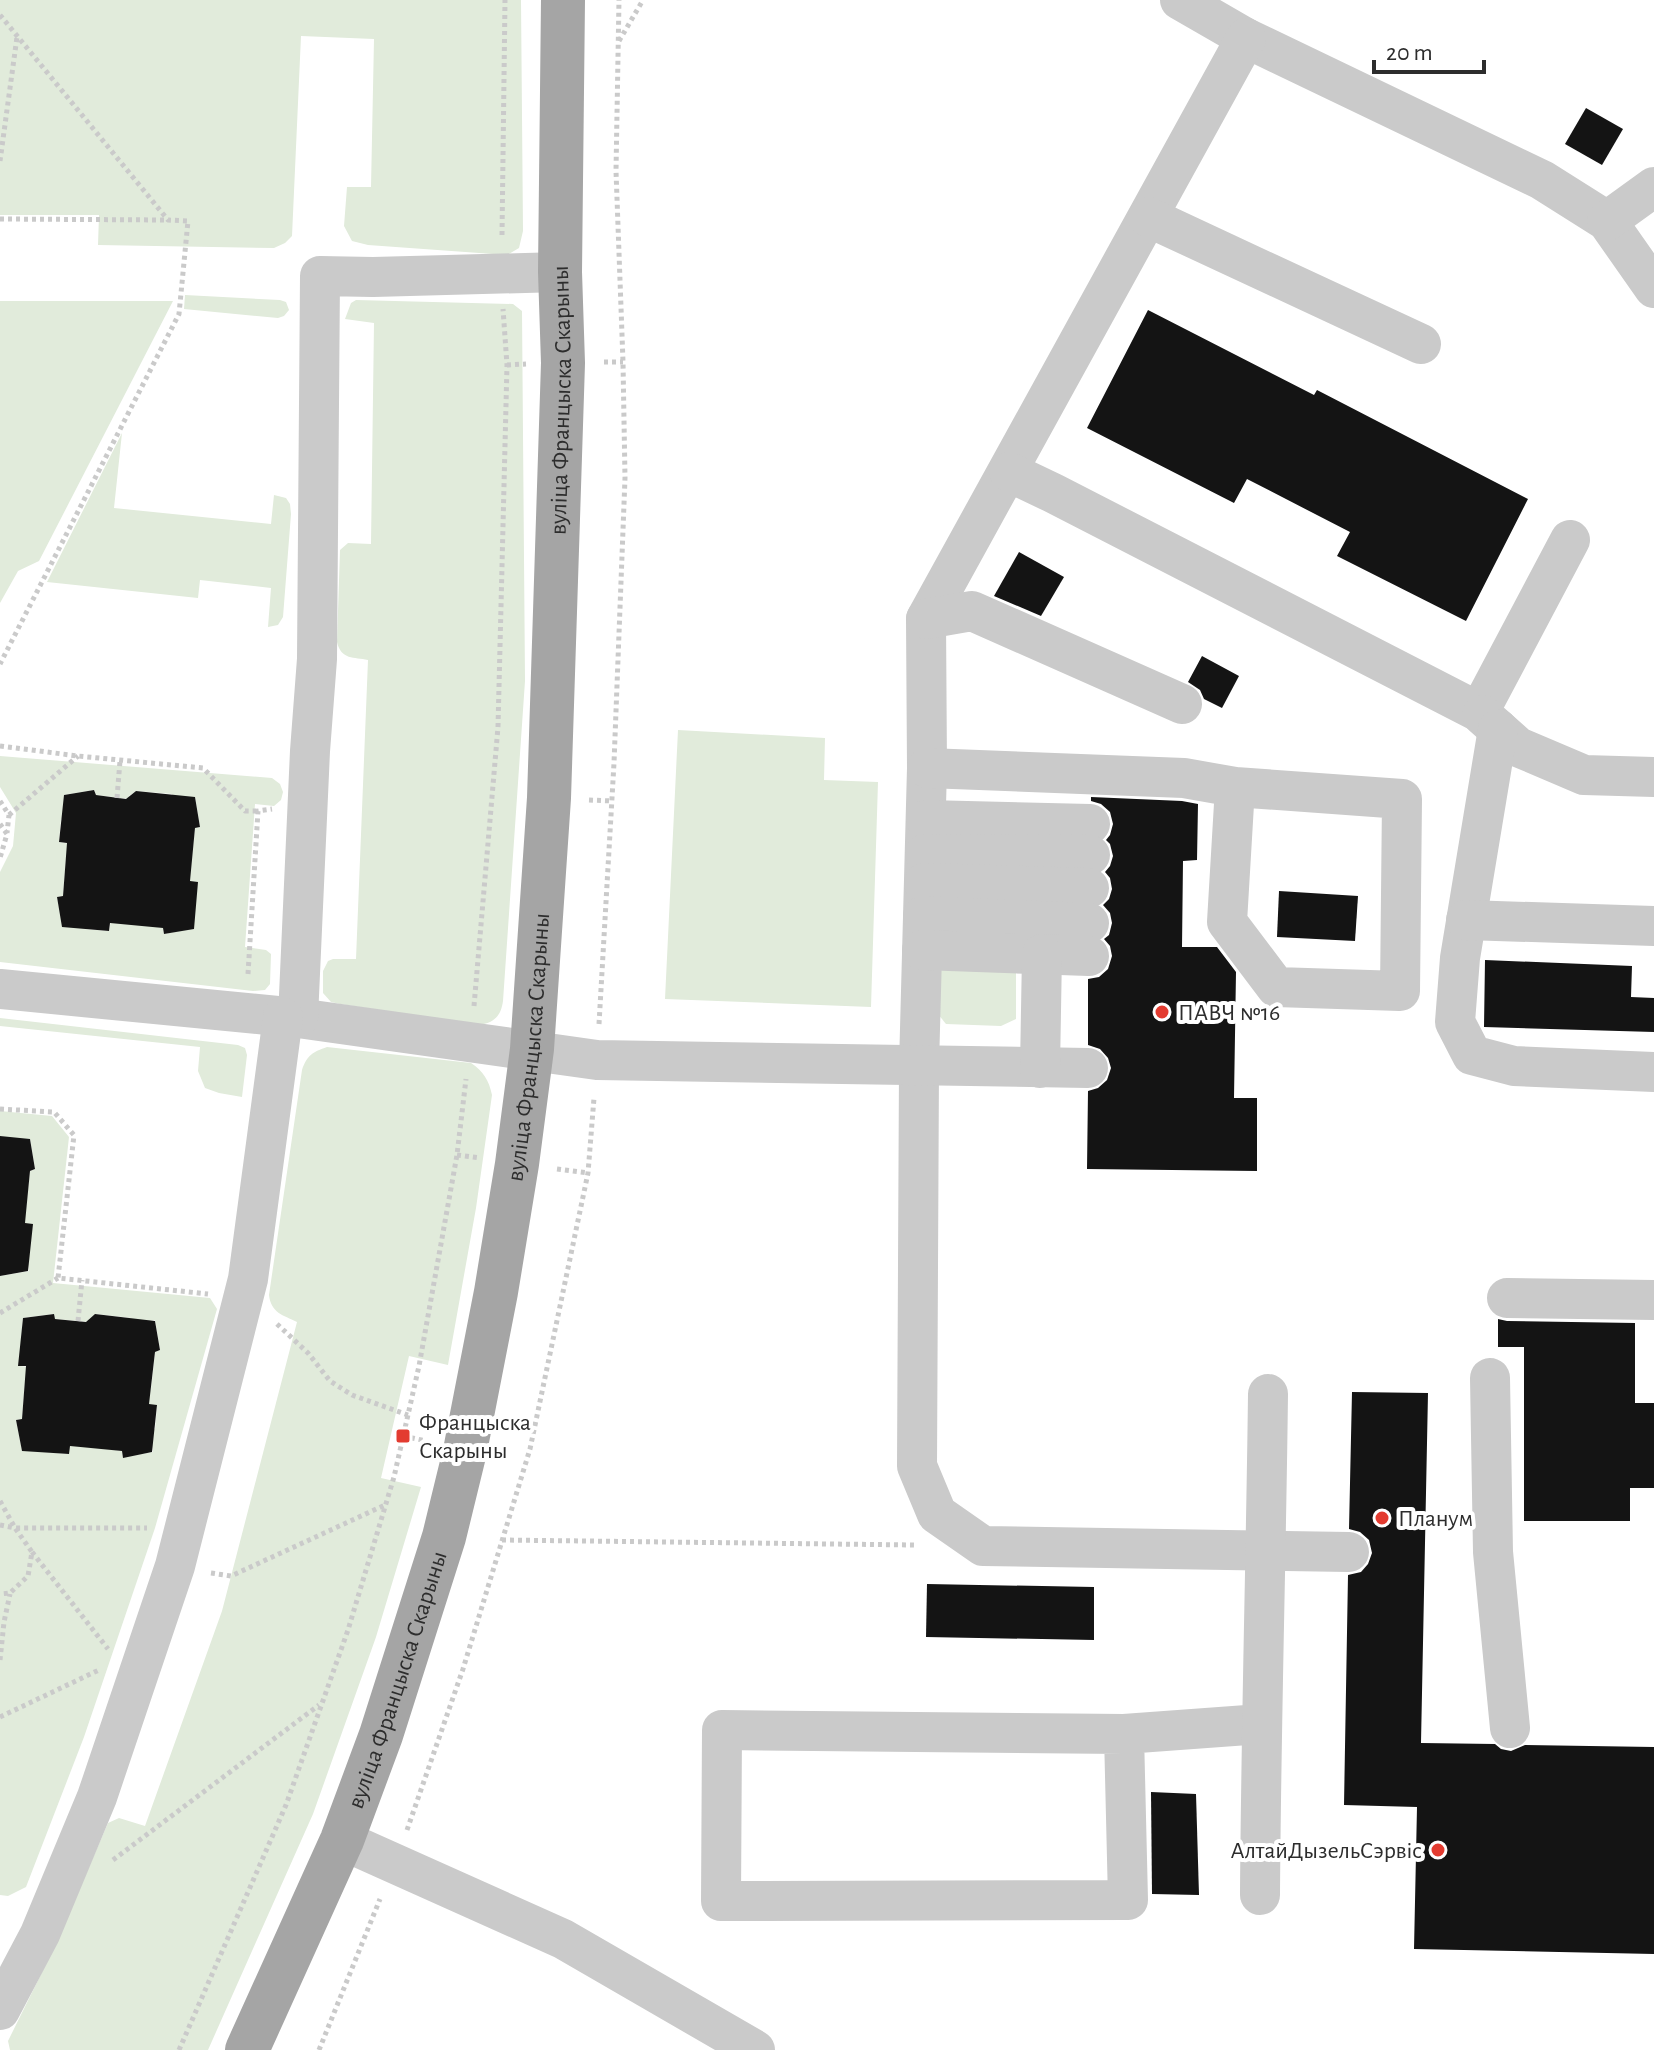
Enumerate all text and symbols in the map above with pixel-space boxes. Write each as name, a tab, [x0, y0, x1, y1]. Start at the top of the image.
scale bar	[1374, 24, 1484, 74]
text: 20 m	[1386, 41, 1433, 65]
street label: вуліца Францыска Скарыны	[546, 265, 576, 536]
street label: вуліца Францыска Скарыны	[503, 912, 554, 1183]
place label: ПАВЧ №16	[1178, 1001, 1280, 1025]
marker: ПАВЧ №16	[1153, 1003, 1171, 1021]
place label: Францыска Скарыны	[419, 1411, 531, 1463]
marker: Францыска Скарыны	[394, 1427, 412, 1445]
place label: Планум	[1398, 1507, 1473, 1531]
marker: Планум	[1373, 1509, 1391, 1527]
street label: вуліца Францыска Скарыны	[344, 1548, 452, 1812]
place label: АлтайДызельСэрвіс	[1231, 1839, 1422, 1863]
marker: АлтайДызельСэрвіс	[1429, 1841, 1447, 1859]

